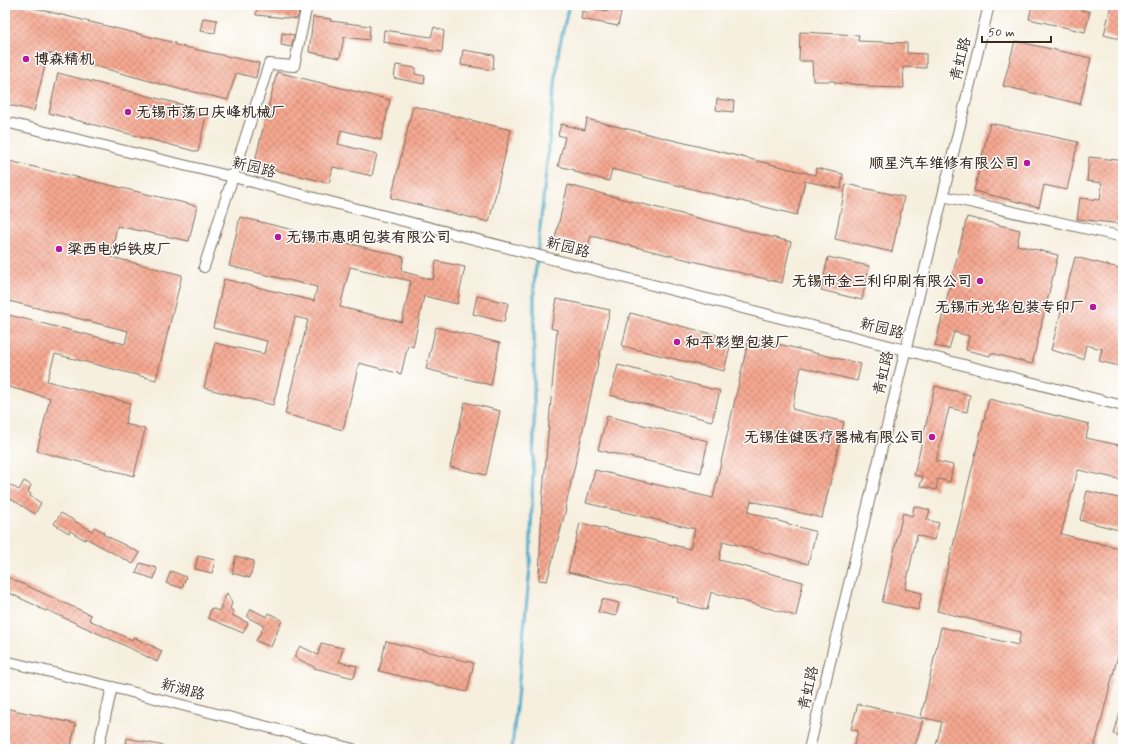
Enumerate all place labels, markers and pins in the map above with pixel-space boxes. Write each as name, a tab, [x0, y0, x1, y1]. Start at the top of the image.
place label: 博森精机	[34, 50, 94, 70]
marker: 博森精机	[21, 54, 31, 64]
place label: 无锡市荡口庆峰机械厂	[136, 103, 286, 123]
marker: 无锡市荡口庆峰机械厂	[123, 107, 133, 117]
place label: 顺星汽车维修有限公司	[869, 154, 1019, 174]
marker: 顺星汽车维修有限公司	[1022, 158, 1032, 168]
place label: 无锡市惠明包装有限公司	[286, 228, 451, 248]
marker: 无锡市惠明包装有限公司	[273, 232, 283, 242]
place label: 梁西电炉铁皮厂	[67, 240, 172, 260]
marker: 梁西电炉铁皮厂	[54, 244, 64, 254]
place label: 无锡市金三利印刷有限公司	[792, 272, 972, 292]
marker: 无锡市金三利印刷有限公司	[975, 276, 985, 286]
place label: 无锡市光华包装专印厂	[935, 298, 1085, 318]
marker: 无锡市光华包装专印厂	[1088, 302, 1098, 312]
place label: 和平彩塑包装厂	[685, 333, 790, 353]
marker: 和平彩塑包装厂	[672, 337, 682, 347]
place label: 无锡佳健医疗器械有限公司	[744, 428, 924, 448]
marker: 无锡佳健医疗器械有限公司	[927, 432, 937, 442]

